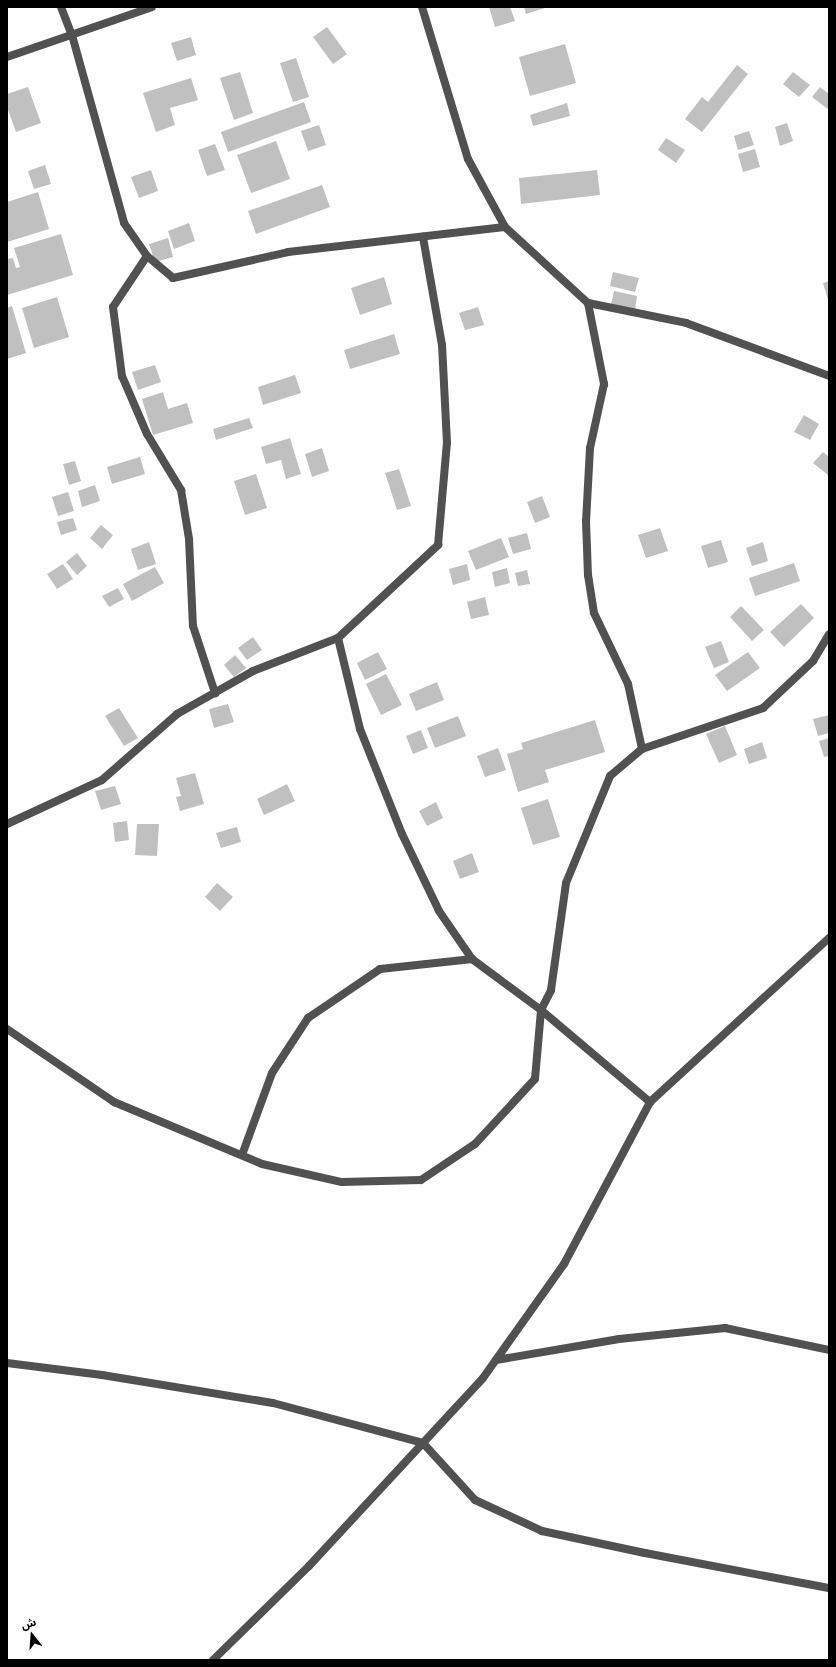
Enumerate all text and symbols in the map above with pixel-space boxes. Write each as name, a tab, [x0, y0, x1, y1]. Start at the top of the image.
north arrow	[12, 1615, 52, 1655]
text: ش	[20, 1616, 37, 1631]

